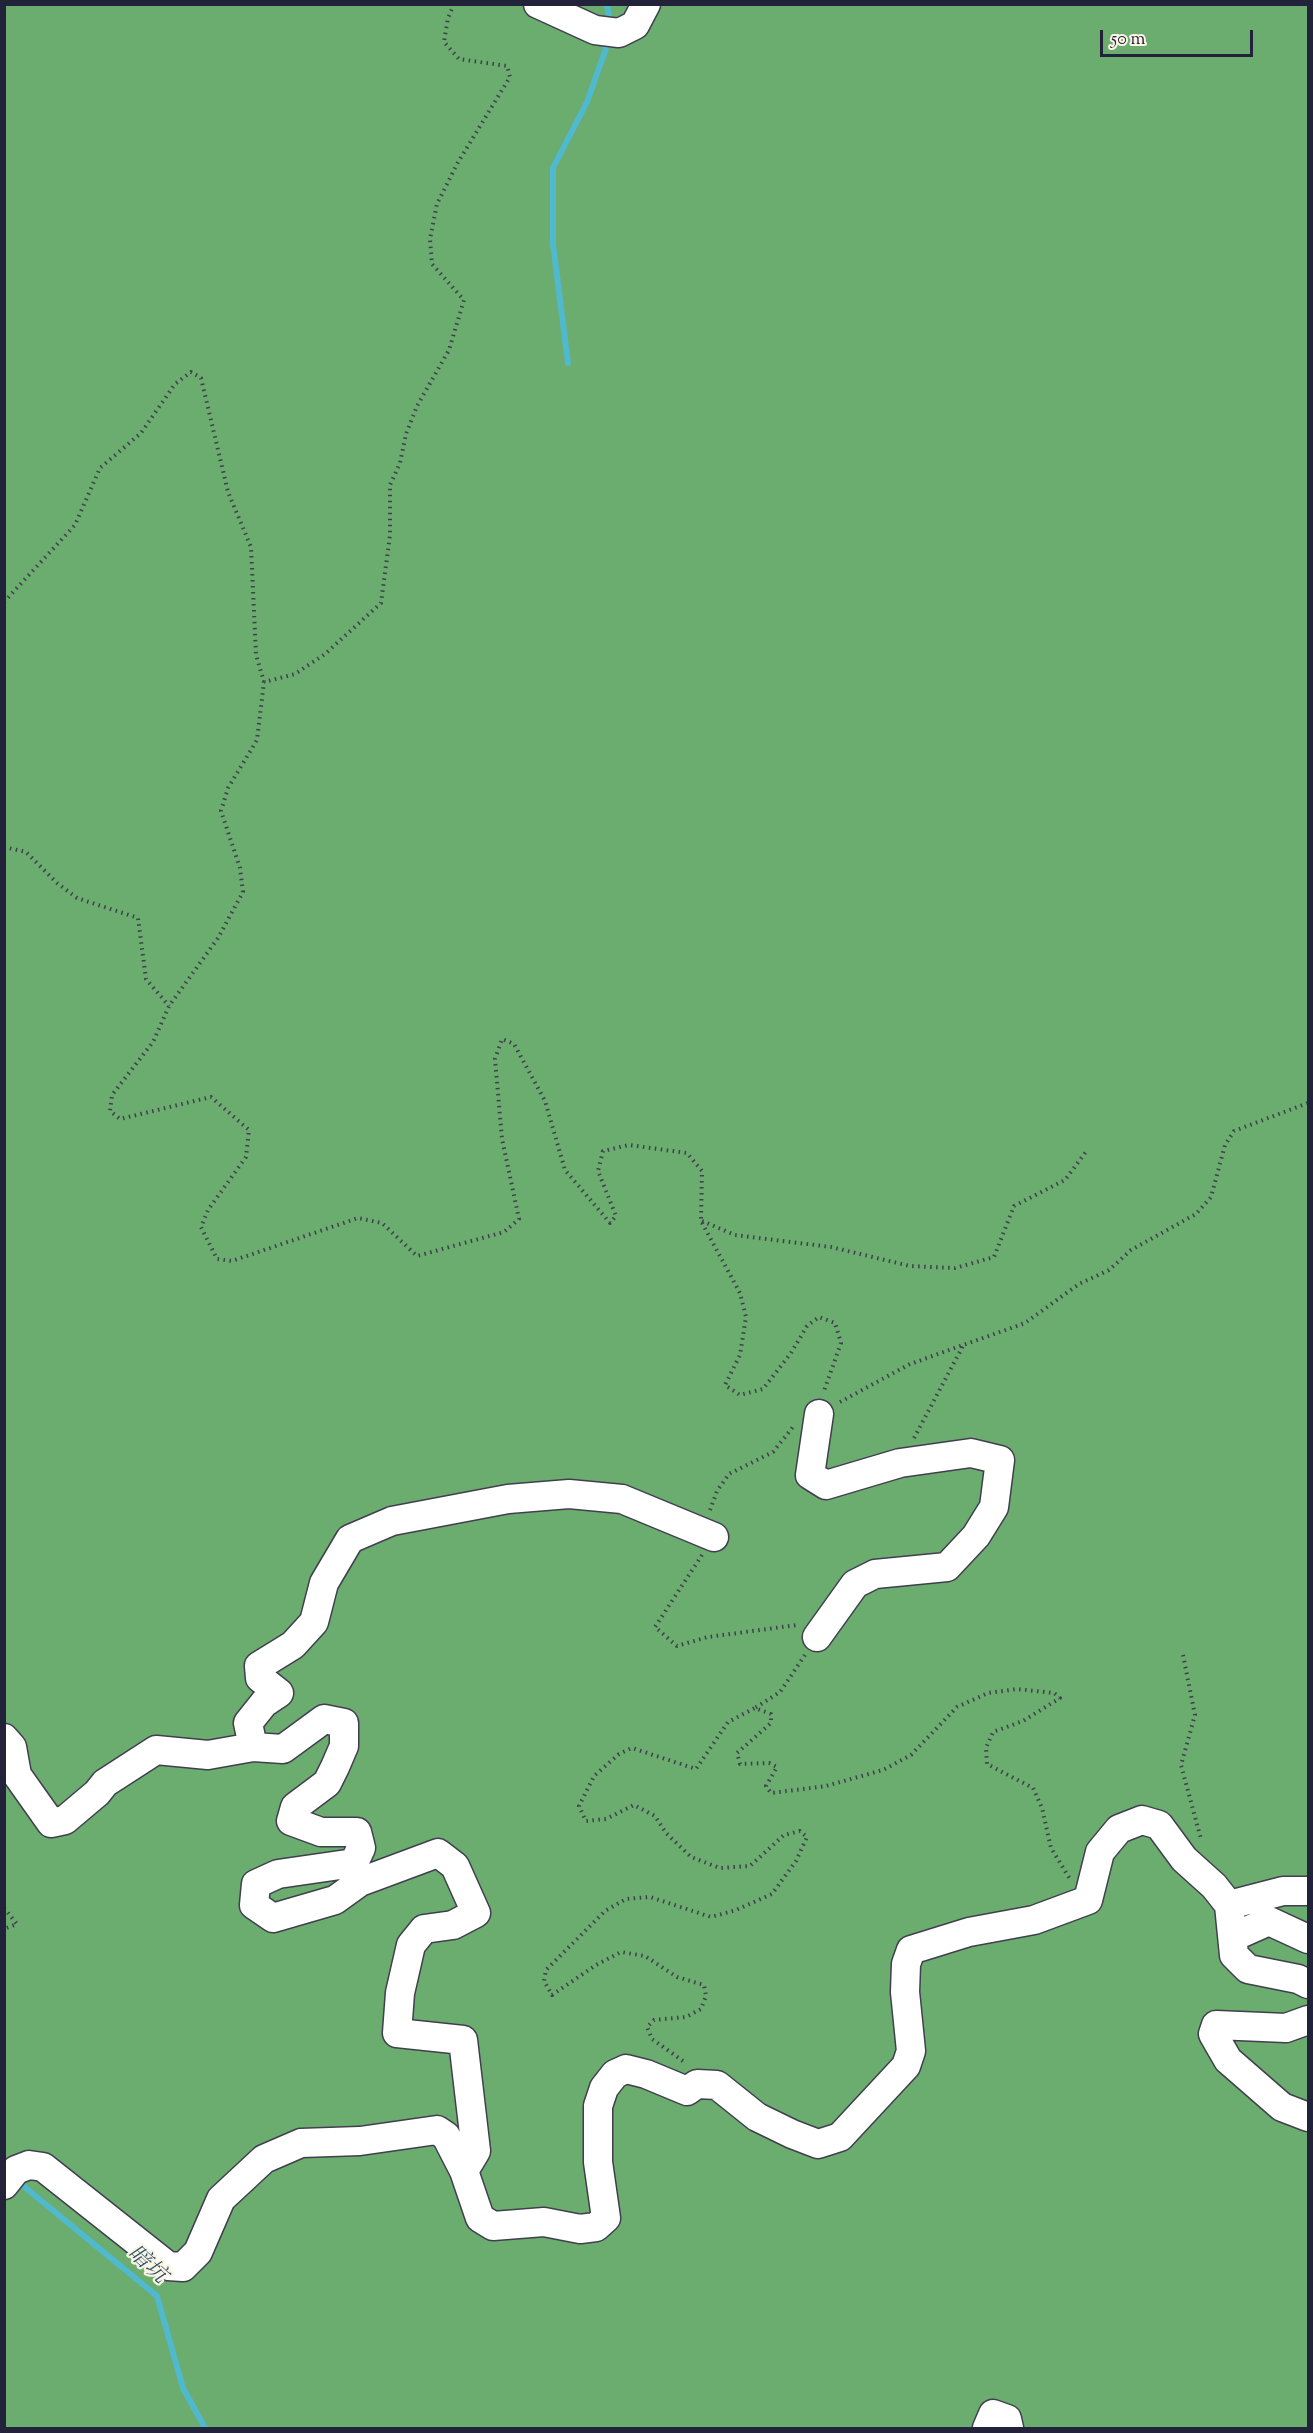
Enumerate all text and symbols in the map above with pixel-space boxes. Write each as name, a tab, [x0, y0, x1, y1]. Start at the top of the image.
scale bar	[1103, 18, 1256, 56]
text: 50 m	[1111, 27, 1145, 53]
water label: 暗坑	[121, 2241, 171, 2291]

